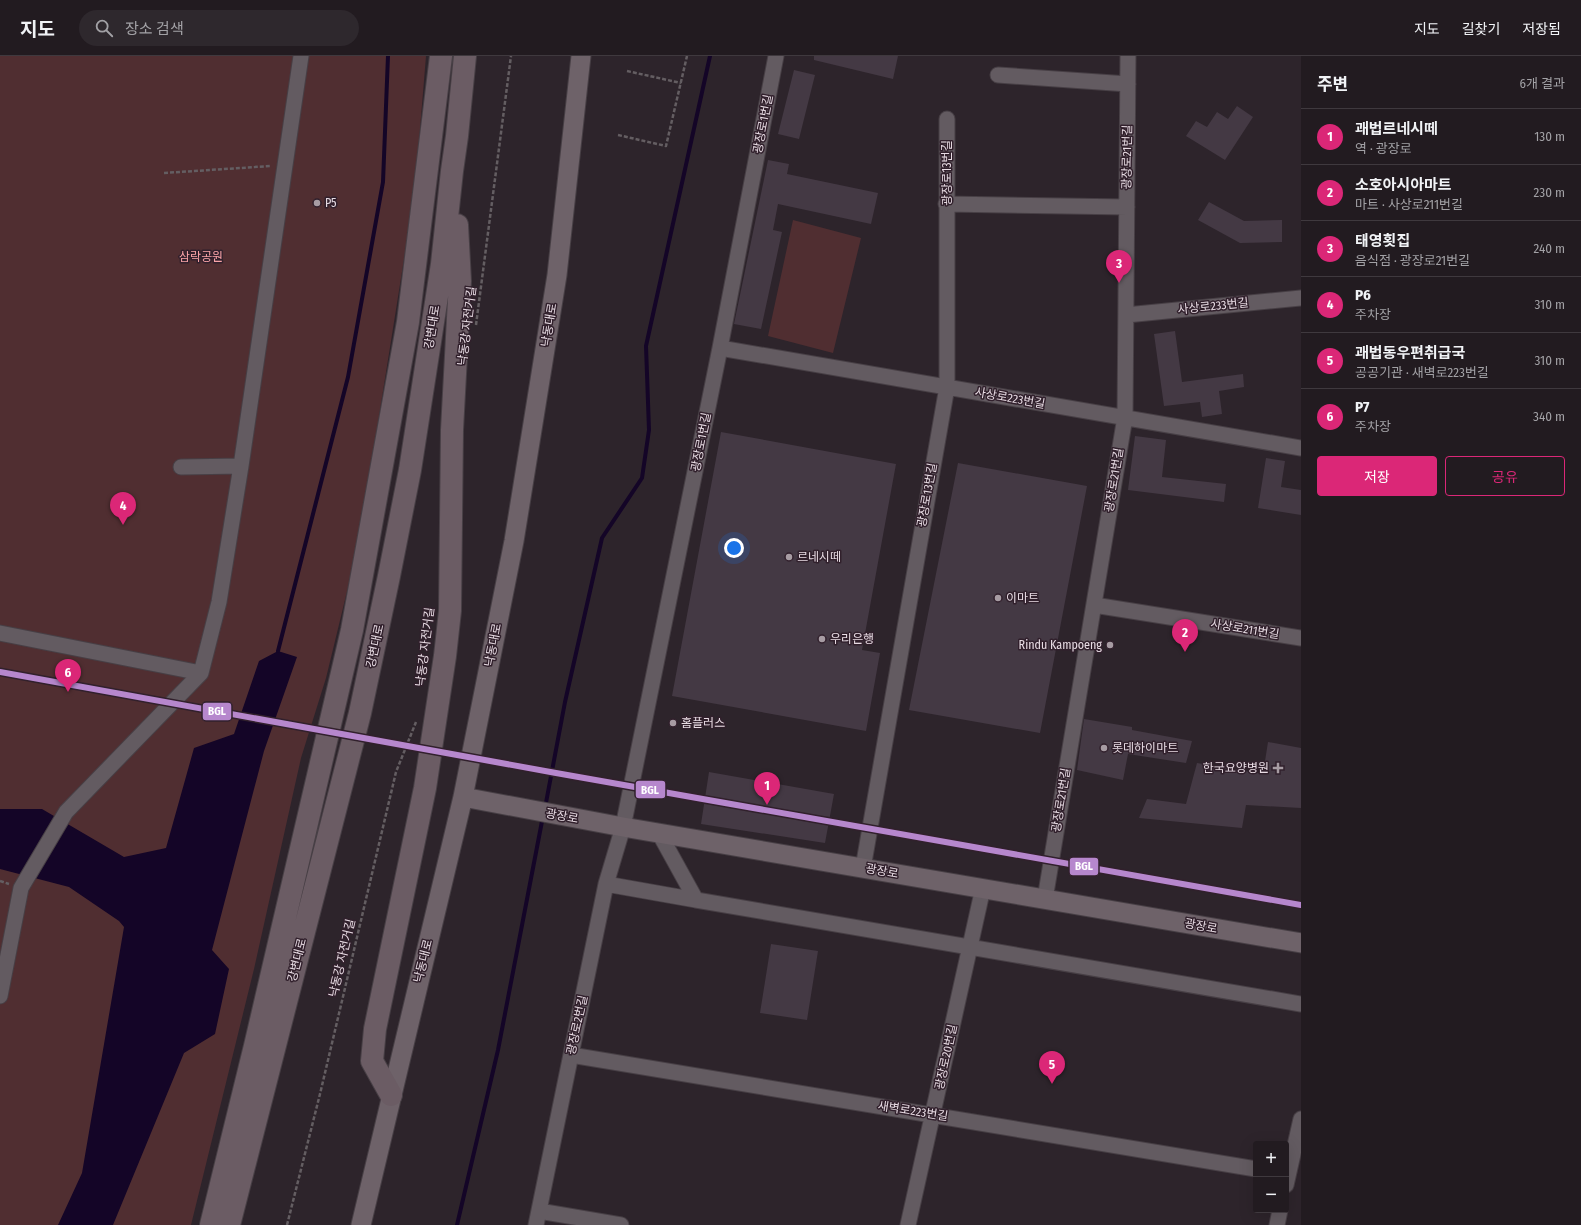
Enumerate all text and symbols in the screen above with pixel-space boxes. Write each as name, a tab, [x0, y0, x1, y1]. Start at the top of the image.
search box	[79, 10, 359, 46]
icon: search	[93, 17, 115, 39]
text: 지도	[20, 18, 55, 41]
text: 장소 검색	[125, 20, 184, 38]
text: 지도	[1414, 21, 1440, 38]
text: 길찾기	[1462, 21, 1500, 38]
text: 저장됨	[1522, 21, 1561, 38]
text: 주변	[1317, 74, 1348, 95]
text: 6개 결과	[1520, 76, 1565, 91]
street label: 광장로1번길	[750, 93, 776, 155]
text: 괘법르네시떼	[1355, 120, 1438, 138]
street label: 광장로21번길	[1119, 124, 1135, 190]
text: 1	[1327, 129, 1333, 144]
text: 130 m	[1534, 129, 1565, 144]
street label: 광장로13번길	[940, 140, 954, 206]
text: 역 · 광장로	[1355, 141, 1412, 156]
text: 소호아시아마트	[1355, 176, 1452, 194]
text: 2	[1327, 185, 1333, 200]
text: 230 m	[1534, 185, 1565, 200]
place label: P5	[325, 196, 337, 210]
text: 마트 · 사상로211번길	[1355, 197, 1463, 212]
marker: P5	[312, 198, 322, 208]
text: 태영횟집	[1355, 232, 1410, 250]
text: 3	[1327, 241, 1333, 256]
text: 240 m	[1533, 241, 1565, 256]
park label: 삼락공원	[179, 250, 223, 264]
pin: 3	[1106, 250, 1132, 283]
text: 음식점 · 광장로21번길	[1355, 253, 1470, 268]
street label: 낙동강 자전거길	[455, 285, 479, 367]
text: P6	[1355, 286, 1371, 304]
street label: 사상로233번길	[1177, 295, 1249, 317]
text: 4	[1327, 297, 1333, 312]
text: 310 m	[1535, 297, 1565, 312]
street label: 낙동대로	[539, 302, 559, 348]
street label: 강변대로	[422, 304, 442, 350]
text: 주차장	[1355, 307, 1391, 322]
text: 괘법동우편취급국	[1355, 344, 1465, 362]
text: 5	[1327, 353, 1333, 368]
text: 310 m	[1535, 353, 1565, 368]
text: 공공기관 · 새벽로223번길	[1355, 365, 1489, 380]
street label: 사상로223번길	[974, 385, 1046, 411]
text: P7	[1355, 398, 1369, 416]
text: 6	[1327, 409, 1333, 424]
text: 340 m	[1533, 409, 1565, 424]
street label: 광장로1번길	[688, 411, 714, 473]
text: 주차장	[1355, 419, 1391, 434]
street label: 광장로21번길	[1102, 447, 1126, 513]
button: 저장	[1317, 456, 1437, 496]
button: 공유	[1445, 456, 1565, 496]
street label: 광장로13번길	[914, 462, 940, 528]
pin: 4	[110, 492, 136, 525]
your location	[724, 538, 744, 558]
place label: 르네시떼	[797, 550, 841, 564]
marker: 르네시떼	[784, 552, 794, 562]
place label: 이마트	[1006, 591, 1039, 605]
marker: 이마트	[993, 593, 1003, 603]
street label: 낙동강 자전거길	[413, 606, 437, 688]
street label: 사상로211번길	[1210, 617, 1280, 641]
pin: 2	[1172, 619, 1198, 652]
street label: 낙동대로	[482, 622, 504, 668]
street label: 강변대로	[364, 623, 386, 669]
place label: 우리은행	[830, 632, 874, 646]
marker: 우리은행	[817, 634, 827, 644]
place label: Rindu Kampoeng	[1019, 638, 1102, 652]
marker: Rindu Kampoeng	[1105, 640, 1115, 650]
pin: 6	[55, 659, 81, 692]
line badge: BGL	[202, 702, 232, 721]
text: BGL	[208, 705, 227, 718]
place label: 홈플러스	[681, 716, 725, 730]
marker: 홈플러스	[668, 718, 678, 728]
place label: 롯데하이마트	[1112, 741, 1178, 755]
marker: 롯데하이마트	[1099, 743, 1109, 753]
place label: 한국요양병원	[1203, 761, 1269, 775]
marker: 한국요양병원	[1272, 762, 1284, 774]
street label: 광장로21번길	[1049, 767, 1073, 833]
pin: 1	[754, 772, 780, 805]
line badge: BGL	[635, 780, 666, 799]
text: BGL	[641, 784, 660, 797]
street label: 광장로	[544, 806, 580, 826]
line badge: BGL	[1069, 857, 1099, 876]
text: BGL	[1075, 860, 1094, 873]
street label: 광장로	[864, 861, 900, 881]
street label: 광장로	[1183, 916, 1219, 936]
street label: 낙동강 자전거길	[326, 917, 358, 999]
street label: 강변대로	[285, 937, 309, 983]
street label: 낙동대로	[411, 938, 435, 984]
street label: 광장로2번길	[564, 994, 590, 1056]
street label: 광장로20번길	[932, 1023, 960, 1091]
pin: 5	[1039, 1051, 1065, 1084]
street label: 새벽로223번길	[877, 1099, 949, 1123]
map controls	[1253, 1141, 1289, 1213]
button: +	[1253, 1141, 1289, 1177]
button: −	[1253, 1177, 1289, 1213]

